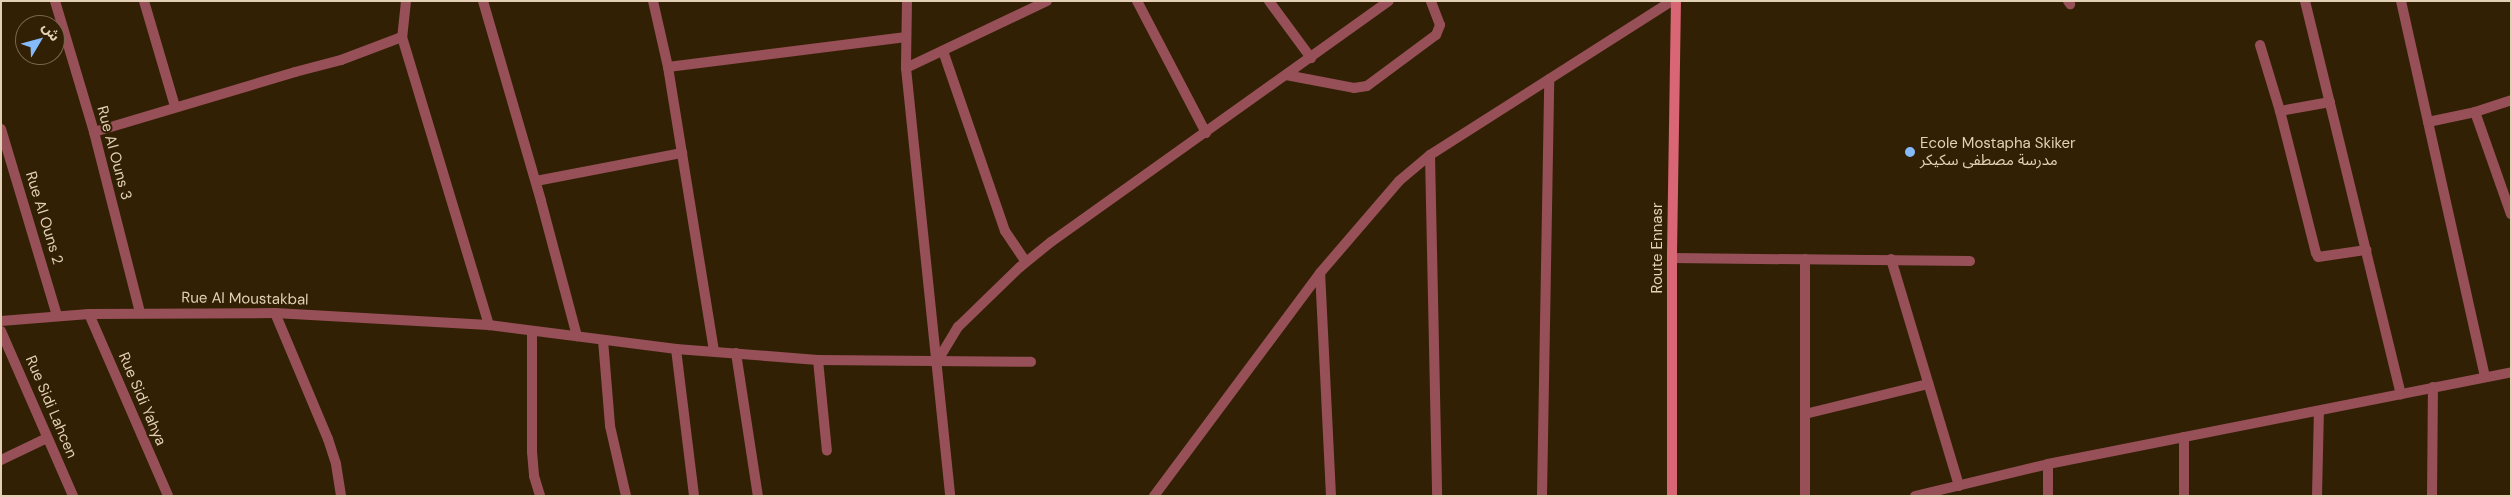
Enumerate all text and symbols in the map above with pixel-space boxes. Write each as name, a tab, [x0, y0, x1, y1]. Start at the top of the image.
north arrow	[15, 15, 65, 65]
text: ش	[38, 18, 64, 45]
street label: Rue Al Ouns 3	[93, 104, 135, 202]
place label: Ecole Mostapha Skiker مدرسة مصطفى سكيكر	[1920, 134, 2076, 169]
marker: Ecole Mostapha Skiker مدرسة مصطفى سكيكر	[1904, 146, 1916, 158]
street label: Rue Al Ouns 2	[21, 169, 67, 267]
street label: Route Ennasr	[1649, 202, 1667, 294]
street label: Rue Al Moustakbal	[181, 289, 309, 309]
street label: Rue Sidi Yahya	[114, 350, 170, 448]
street label: Rue Sidi Lahcen	[21, 353, 81, 461]

